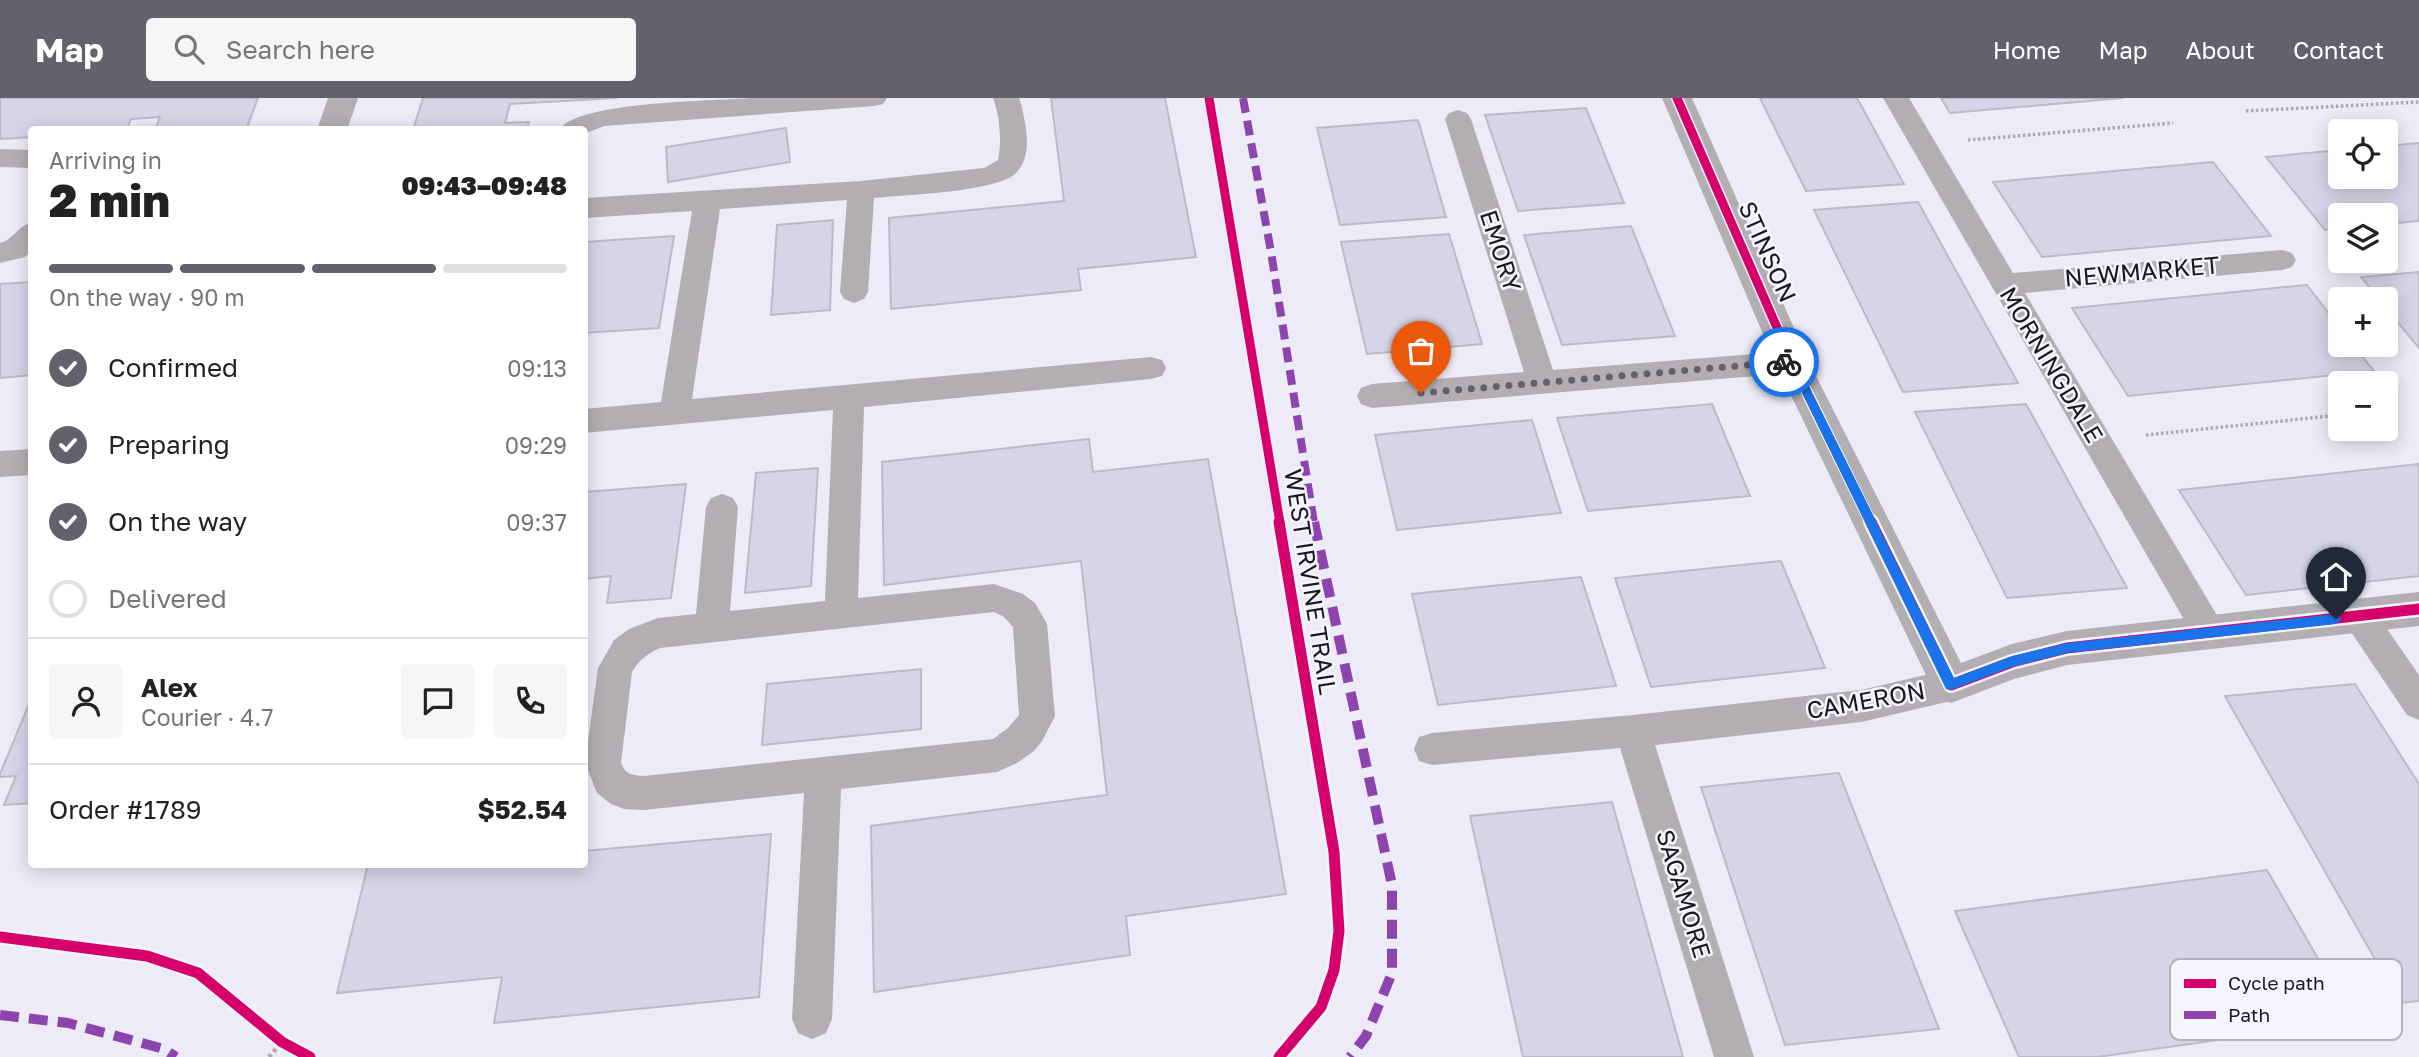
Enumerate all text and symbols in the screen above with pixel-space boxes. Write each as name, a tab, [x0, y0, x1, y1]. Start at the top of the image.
search box	[146, 18, 636, 81]
text: Map	[35, 30, 104, 69]
icon: search	[170, 30, 208, 68]
text: Search here	[226, 34, 375, 65]
text: Home	[1993, 35, 2061, 64]
text: Map	[2099, 35, 2148, 64]
text: About	[2186, 35, 2255, 64]
text: Contact	[2293, 35, 2384, 64]
map controls	[2328, 119, 2398, 441]
button: locate	[2328, 119, 2398, 189]
text: Arriving in	[49, 146, 162, 174]
text: 09:43–09:48	[401, 170, 567, 201]
text: 2 min	[49, 172, 170, 227]
street label: STINSON	[1733, 197, 1803, 306]
button: layers	[2328, 203, 2398, 273]
street label: EMORY	[1475, 206, 1528, 296]
street label: NEWMARKET	[2063, 249, 2221, 292]
street label: MORNINGDALE	[1994, 281, 2110, 447]
text: On the way · 90 m	[49, 283, 245, 311]
button: +	[2328, 287, 2398, 357]
pin	[1391, 321, 1451, 393]
courier	[1749, 327, 1819, 397]
icon: bag	[1402, 332, 1440, 370]
icon: bike	[1765, 343, 1803, 381]
icon: check	[49, 349, 87, 387]
text: Confirmed	[108, 352, 238, 383]
text: 09:13	[507, 354, 567, 382]
button: −	[2328, 371, 2398, 441]
icon: check	[49, 426, 87, 464]
text: Preparing	[108, 429, 230, 460]
text: 09:29	[505, 431, 567, 459]
street label: WEST IRVINE TRAIL	[1279, 467, 1344, 697]
icon: check	[49, 503, 87, 541]
text: On the way	[108, 506, 247, 537]
text: 09:37	[506, 508, 567, 536]
pin	[2306, 547, 2366, 619]
icon: home	[2317, 558, 2355, 596]
text: Delivered	[108, 583, 227, 614]
button: person	[49, 664, 123, 738]
button: chat	[401, 664, 475, 738]
button: phone	[493, 664, 567, 738]
text: Alex	[141, 672, 198, 703]
street label: CAMERON	[1804, 675, 1927, 724]
text: Courier · 4.7	[141, 703, 273, 731]
text: Order #1789	[49, 794, 202, 825]
text: $52.54	[477, 794, 567, 825]
street label: SAGAMORE	[1651, 826, 1718, 961]
legend	[2170, 959, 2402, 1040]
text: Cycle path	[2228, 971, 2325, 994]
text: Path	[2228, 1003, 2270, 1026]

